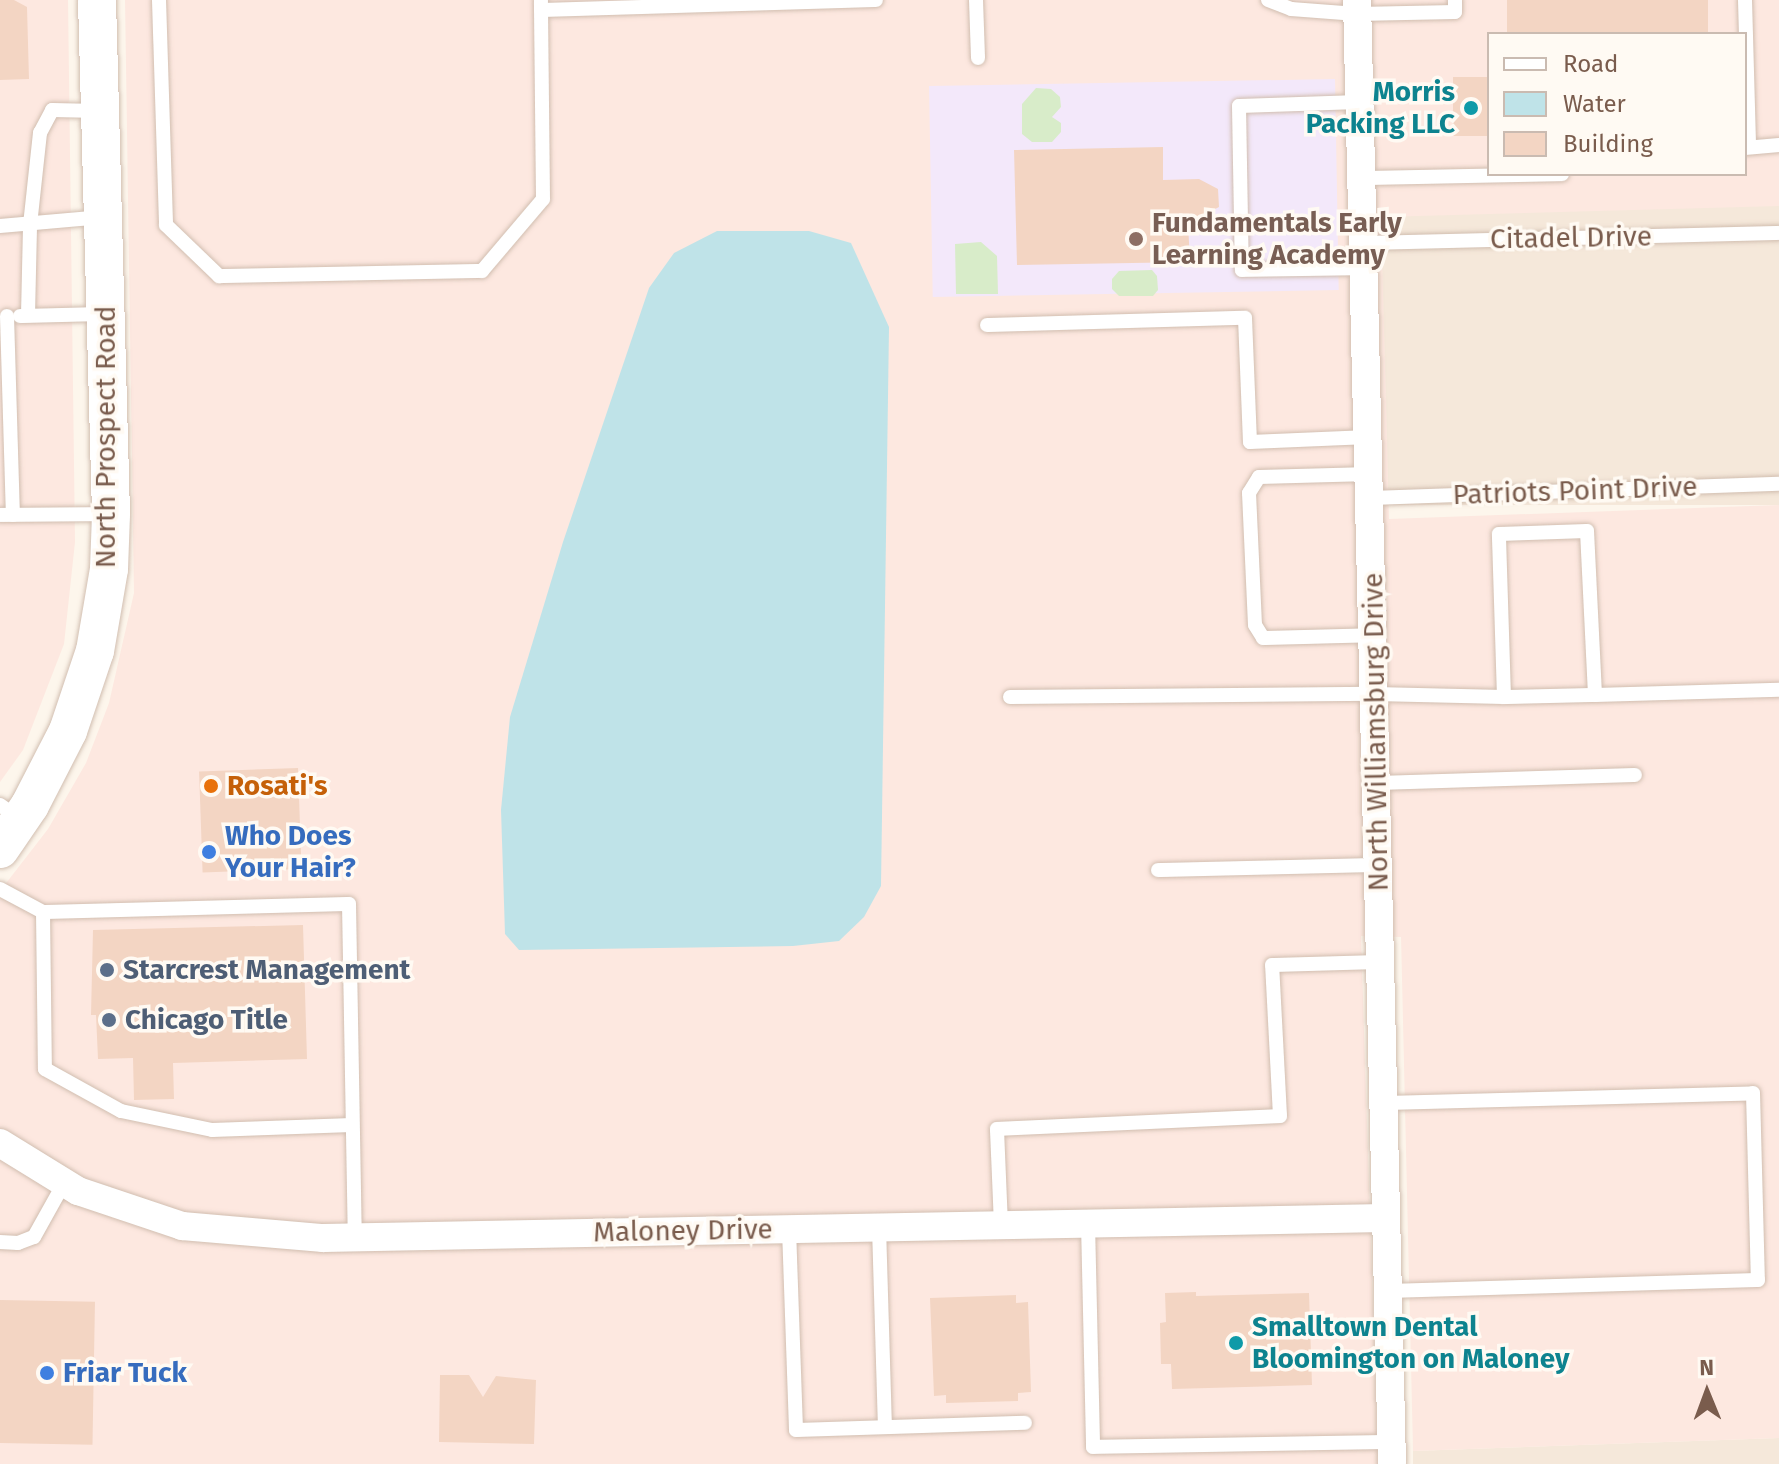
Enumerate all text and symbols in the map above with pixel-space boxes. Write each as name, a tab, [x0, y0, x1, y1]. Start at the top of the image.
legend	[1487, 32, 1747, 176]
text: Road	[1563, 50, 1618, 78]
place label: Morris Packing LLC	[1306, 75, 1455, 141]
text: Water	[1563, 90, 1626, 118]
marker: Morris Packing LLC	[1462, 99, 1480, 117]
text: Building	[1563, 130, 1653, 158]
place label: Fundamentals Early Learning Academy	[1152, 206, 1402, 272]
street label: Citadel Drive	[1490, 220, 1652, 256]
marker: Fundamentals Early Learning Academy	[1127, 230, 1145, 248]
street label: North Prospect Road	[89, 306, 123, 568]
street label: Patriots Point Drive	[1452, 470, 1698, 512]
street label: North Williamsburg Drive	[1356, 572, 1396, 892]
place label: Rosati's	[227, 769, 327, 803]
marker: Rosati's	[202, 777, 220, 795]
place label: Who Does Your Hair?	[225, 819, 356, 885]
marker: Who Does Your Hair?	[200, 843, 218, 861]
place label: Starcrest Management	[123, 953, 410, 987]
marker: Starcrest Management	[98, 961, 116, 979]
place label: Chicago Title	[125, 1003, 288, 1037]
marker: Chicago Title	[100, 1011, 118, 1029]
street label: Maloney Drive	[593, 1213, 773, 1249]
place label: Smalltown Dental Bloomington on Maloney	[1252, 1310, 1569, 1376]
marker: Smalltown Dental Bloomington on Maloney	[1227, 1334, 1245, 1352]
north arrow	[1667, 1352, 1747, 1432]
text: N	[1699, 1354, 1714, 1381]
place label: Friar Tuck	[63, 1356, 187, 1390]
marker: Friar Tuck	[38, 1364, 56, 1382]

